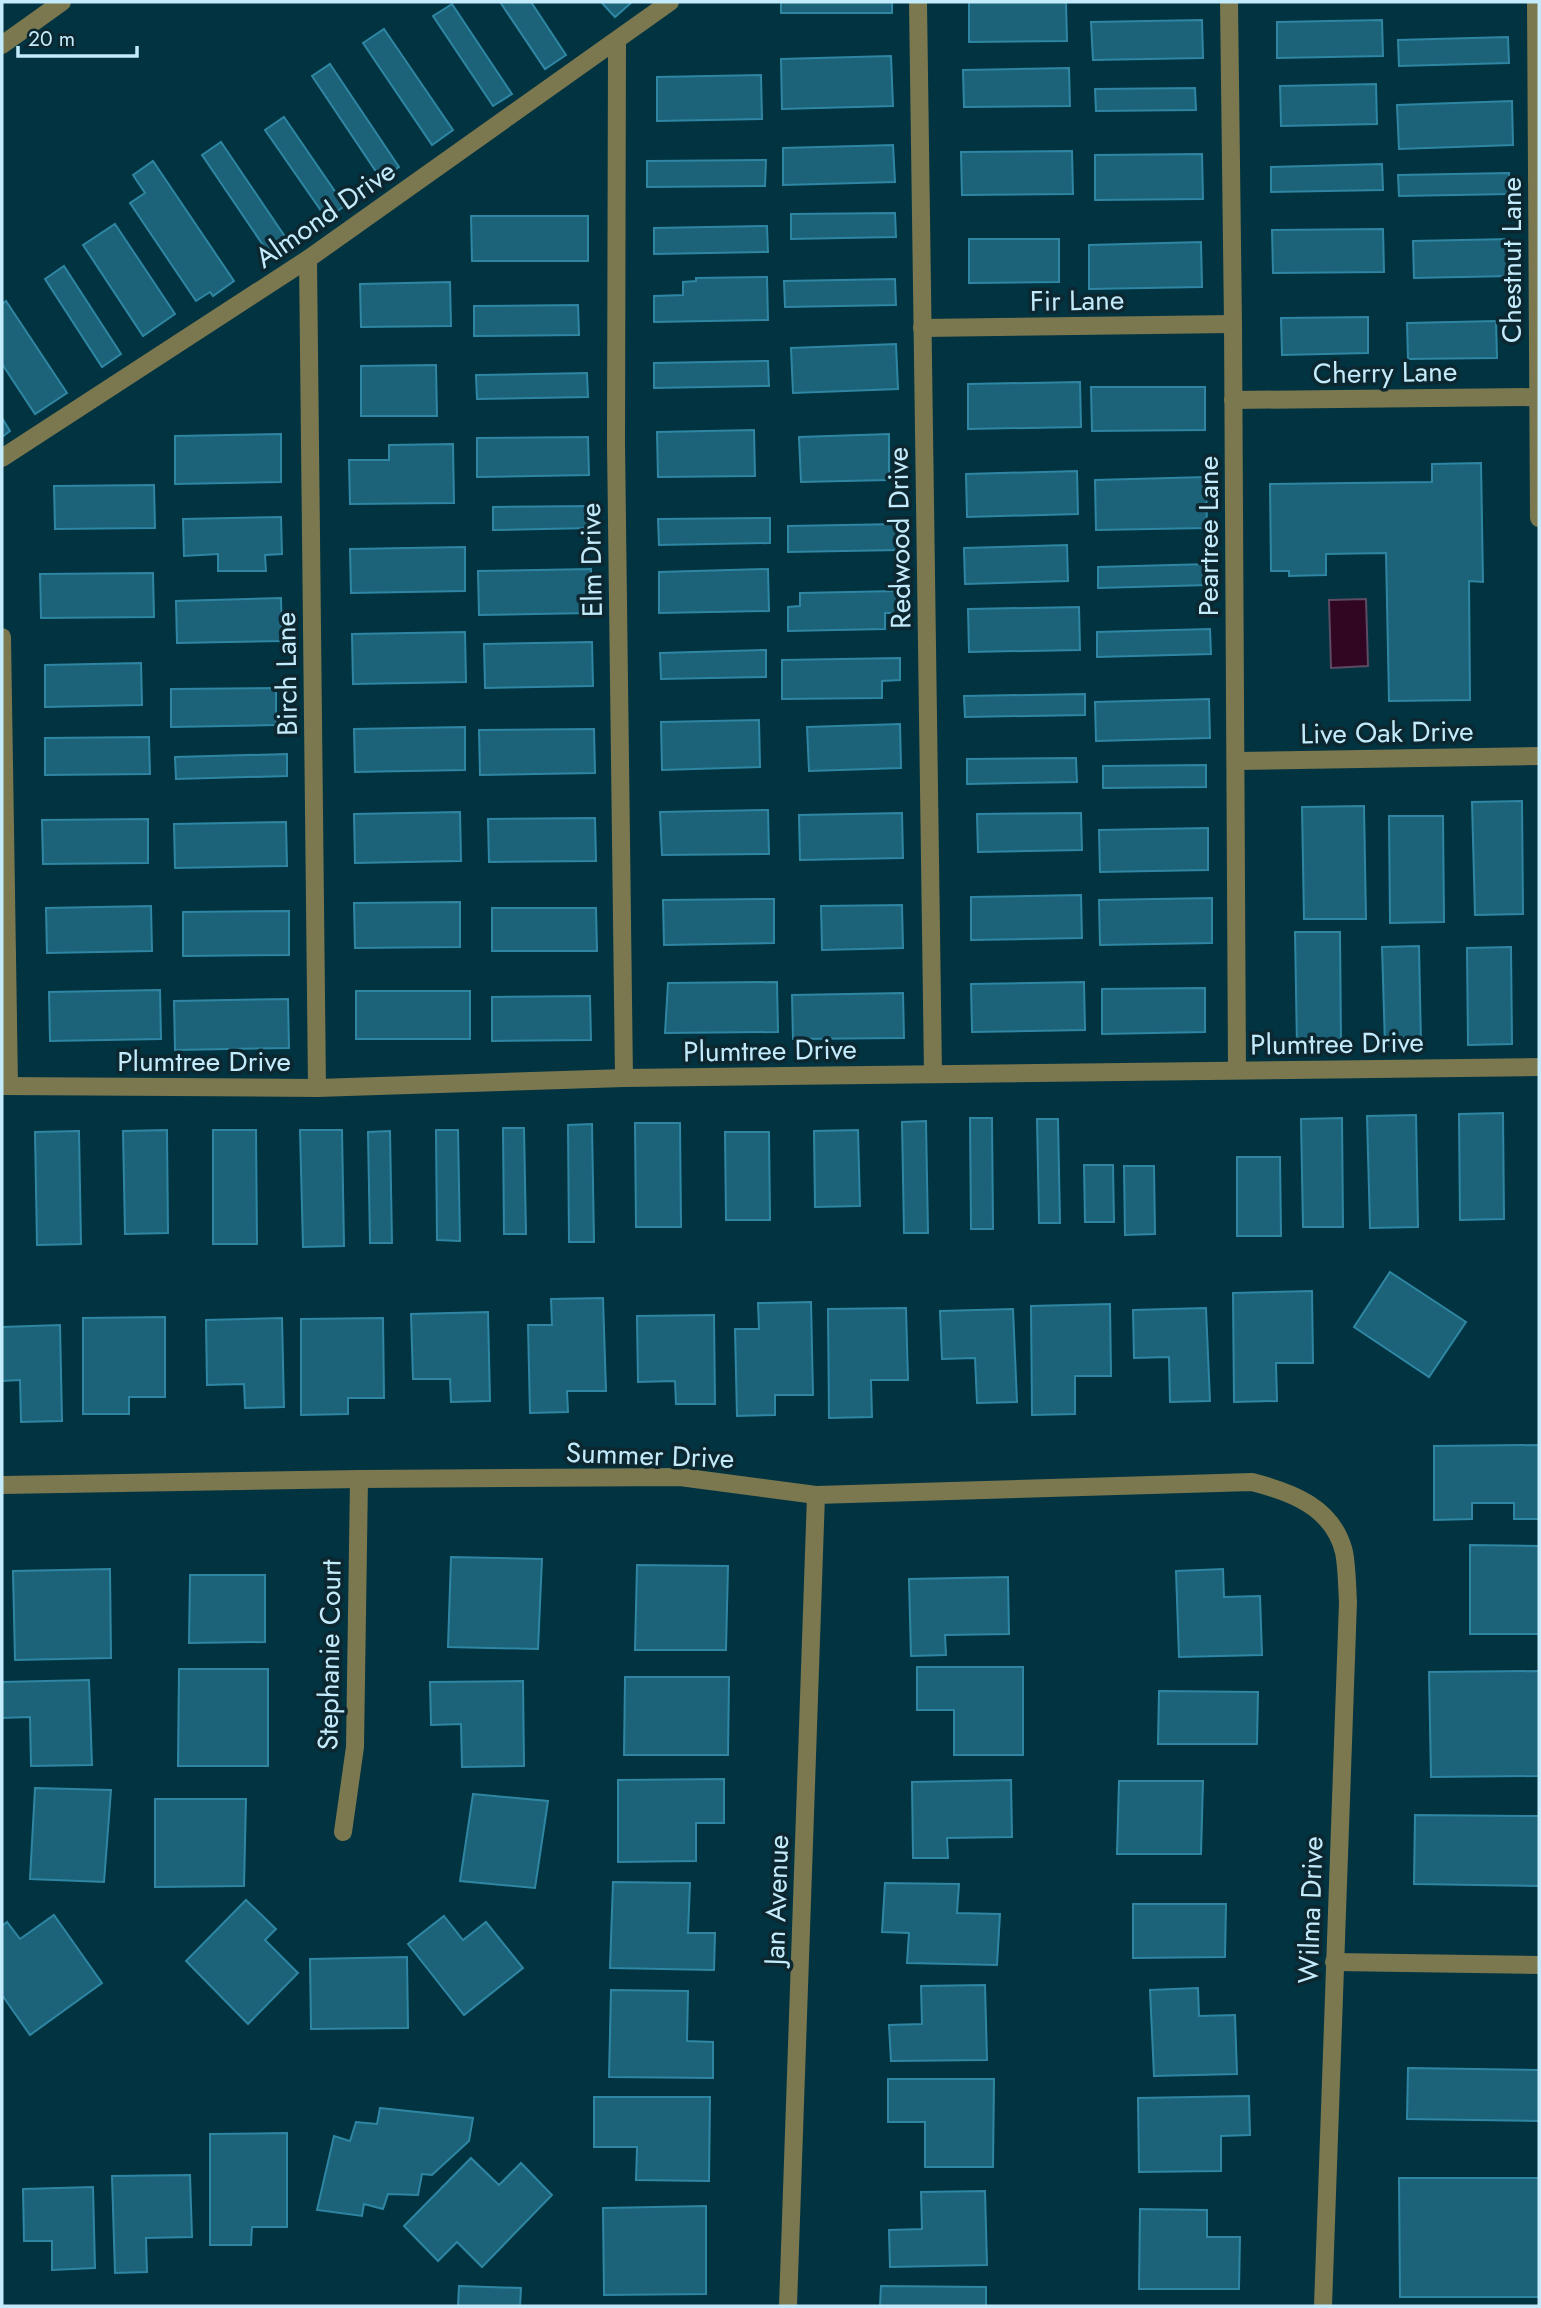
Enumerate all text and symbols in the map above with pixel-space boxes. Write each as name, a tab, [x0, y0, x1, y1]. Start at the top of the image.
scale bar	[18, 14, 136, 58]
text: 20 m	[28, 24, 75, 54]
street label: Almond Drive	[247, 151, 404, 278]
street label: Chestnut Lane	[1491, 177, 1532, 343]
street label: Fir Lane	[1029, 279, 1125, 322]
street label: Cherry Lane	[1313, 351, 1457, 394]
street label: Redwood Drive	[877, 447, 922, 629]
street label: Peartree Lane	[1188, 456, 1229, 616]
street label: Elm Drive	[570, 502, 613, 618]
street label: Birch Lane	[265, 612, 308, 736]
street label: Live Oak Drive	[1300, 710, 1474, 755]
street label: Plumtree Drive	[1250, 1021, 1424, 1066]
street label: Plumtree Drive	[683, 1028, 857, 1073]
street label: Plumtree Drive	[117, 1041, 291, 1082]
street label: Summer Drive	[565, 1432, 735, 1479]
street label: Stephanie Court	[307, 1559, 352, 1751]
street label: Jan Avenue	[754, 1834, 799, 1970]
street label: Wilma Drive	[1287, 1836, 1334, 1984]

